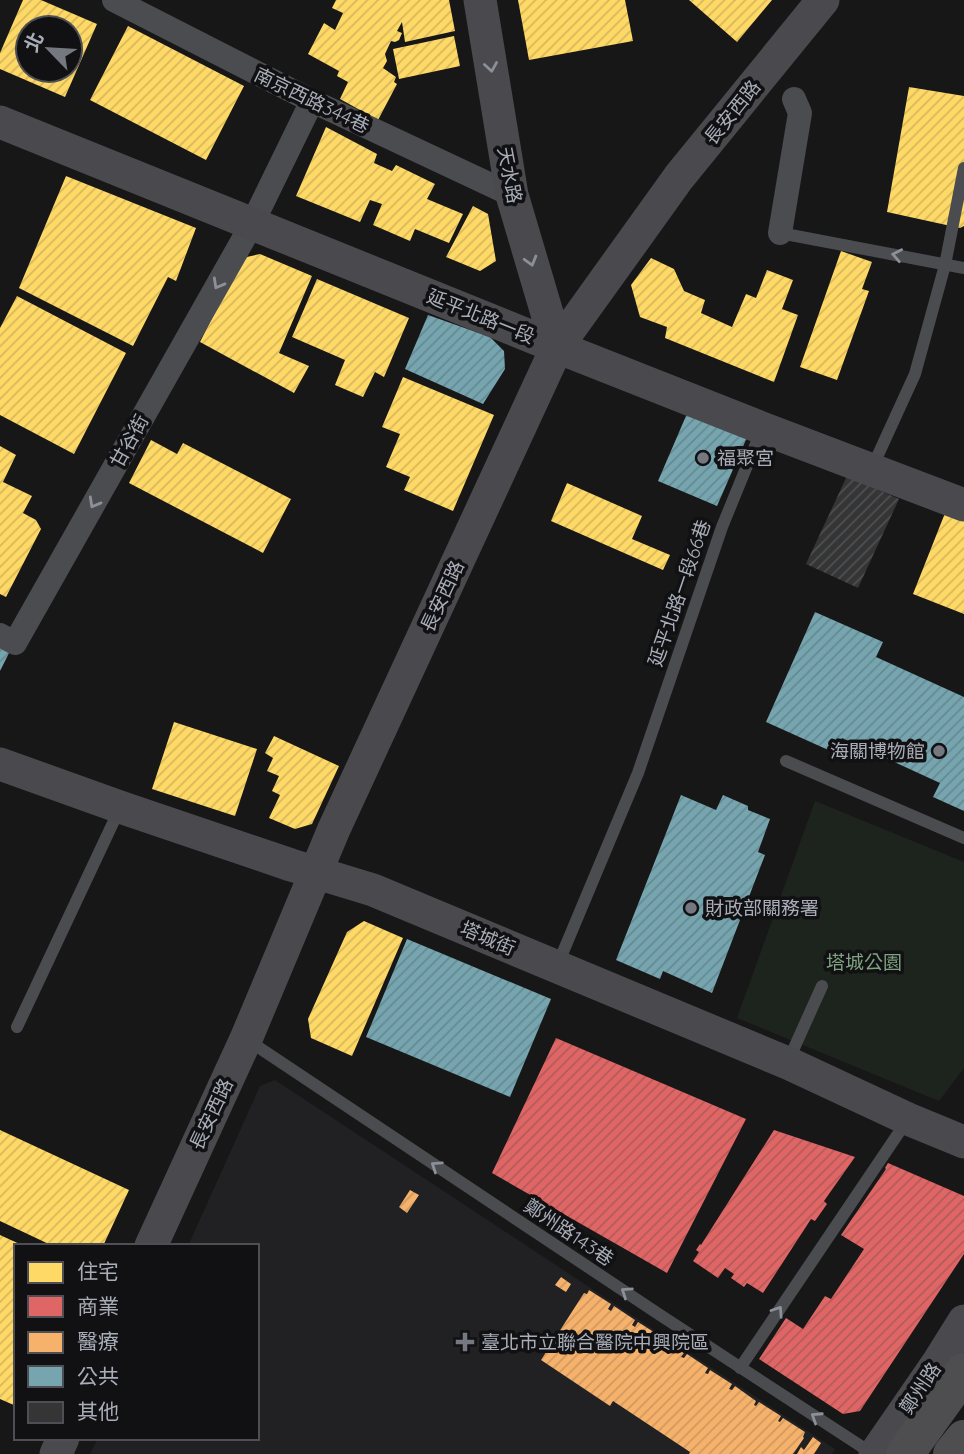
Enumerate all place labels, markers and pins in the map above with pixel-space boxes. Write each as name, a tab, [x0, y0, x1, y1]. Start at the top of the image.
place label: 福聚宮	[717, 446, 774, 470]
marker: 福聚宮	[695, 450, 711, 466]
place label: 海關博物館	[830, 739, 925, 763]
marker: 海關博物館	[931, 743, 947, 759]
place label: 財政部關務署	[705, 896, 819, 920]
marker: 財政部關務署	[683, 900, 699, 916]
place label: 臺北市立聯合醫院中興院區	[481, 1330, 709, 1354]
marker: 臺北市立聯合醫院中興院區	[455, 1332, 475, 1352]

